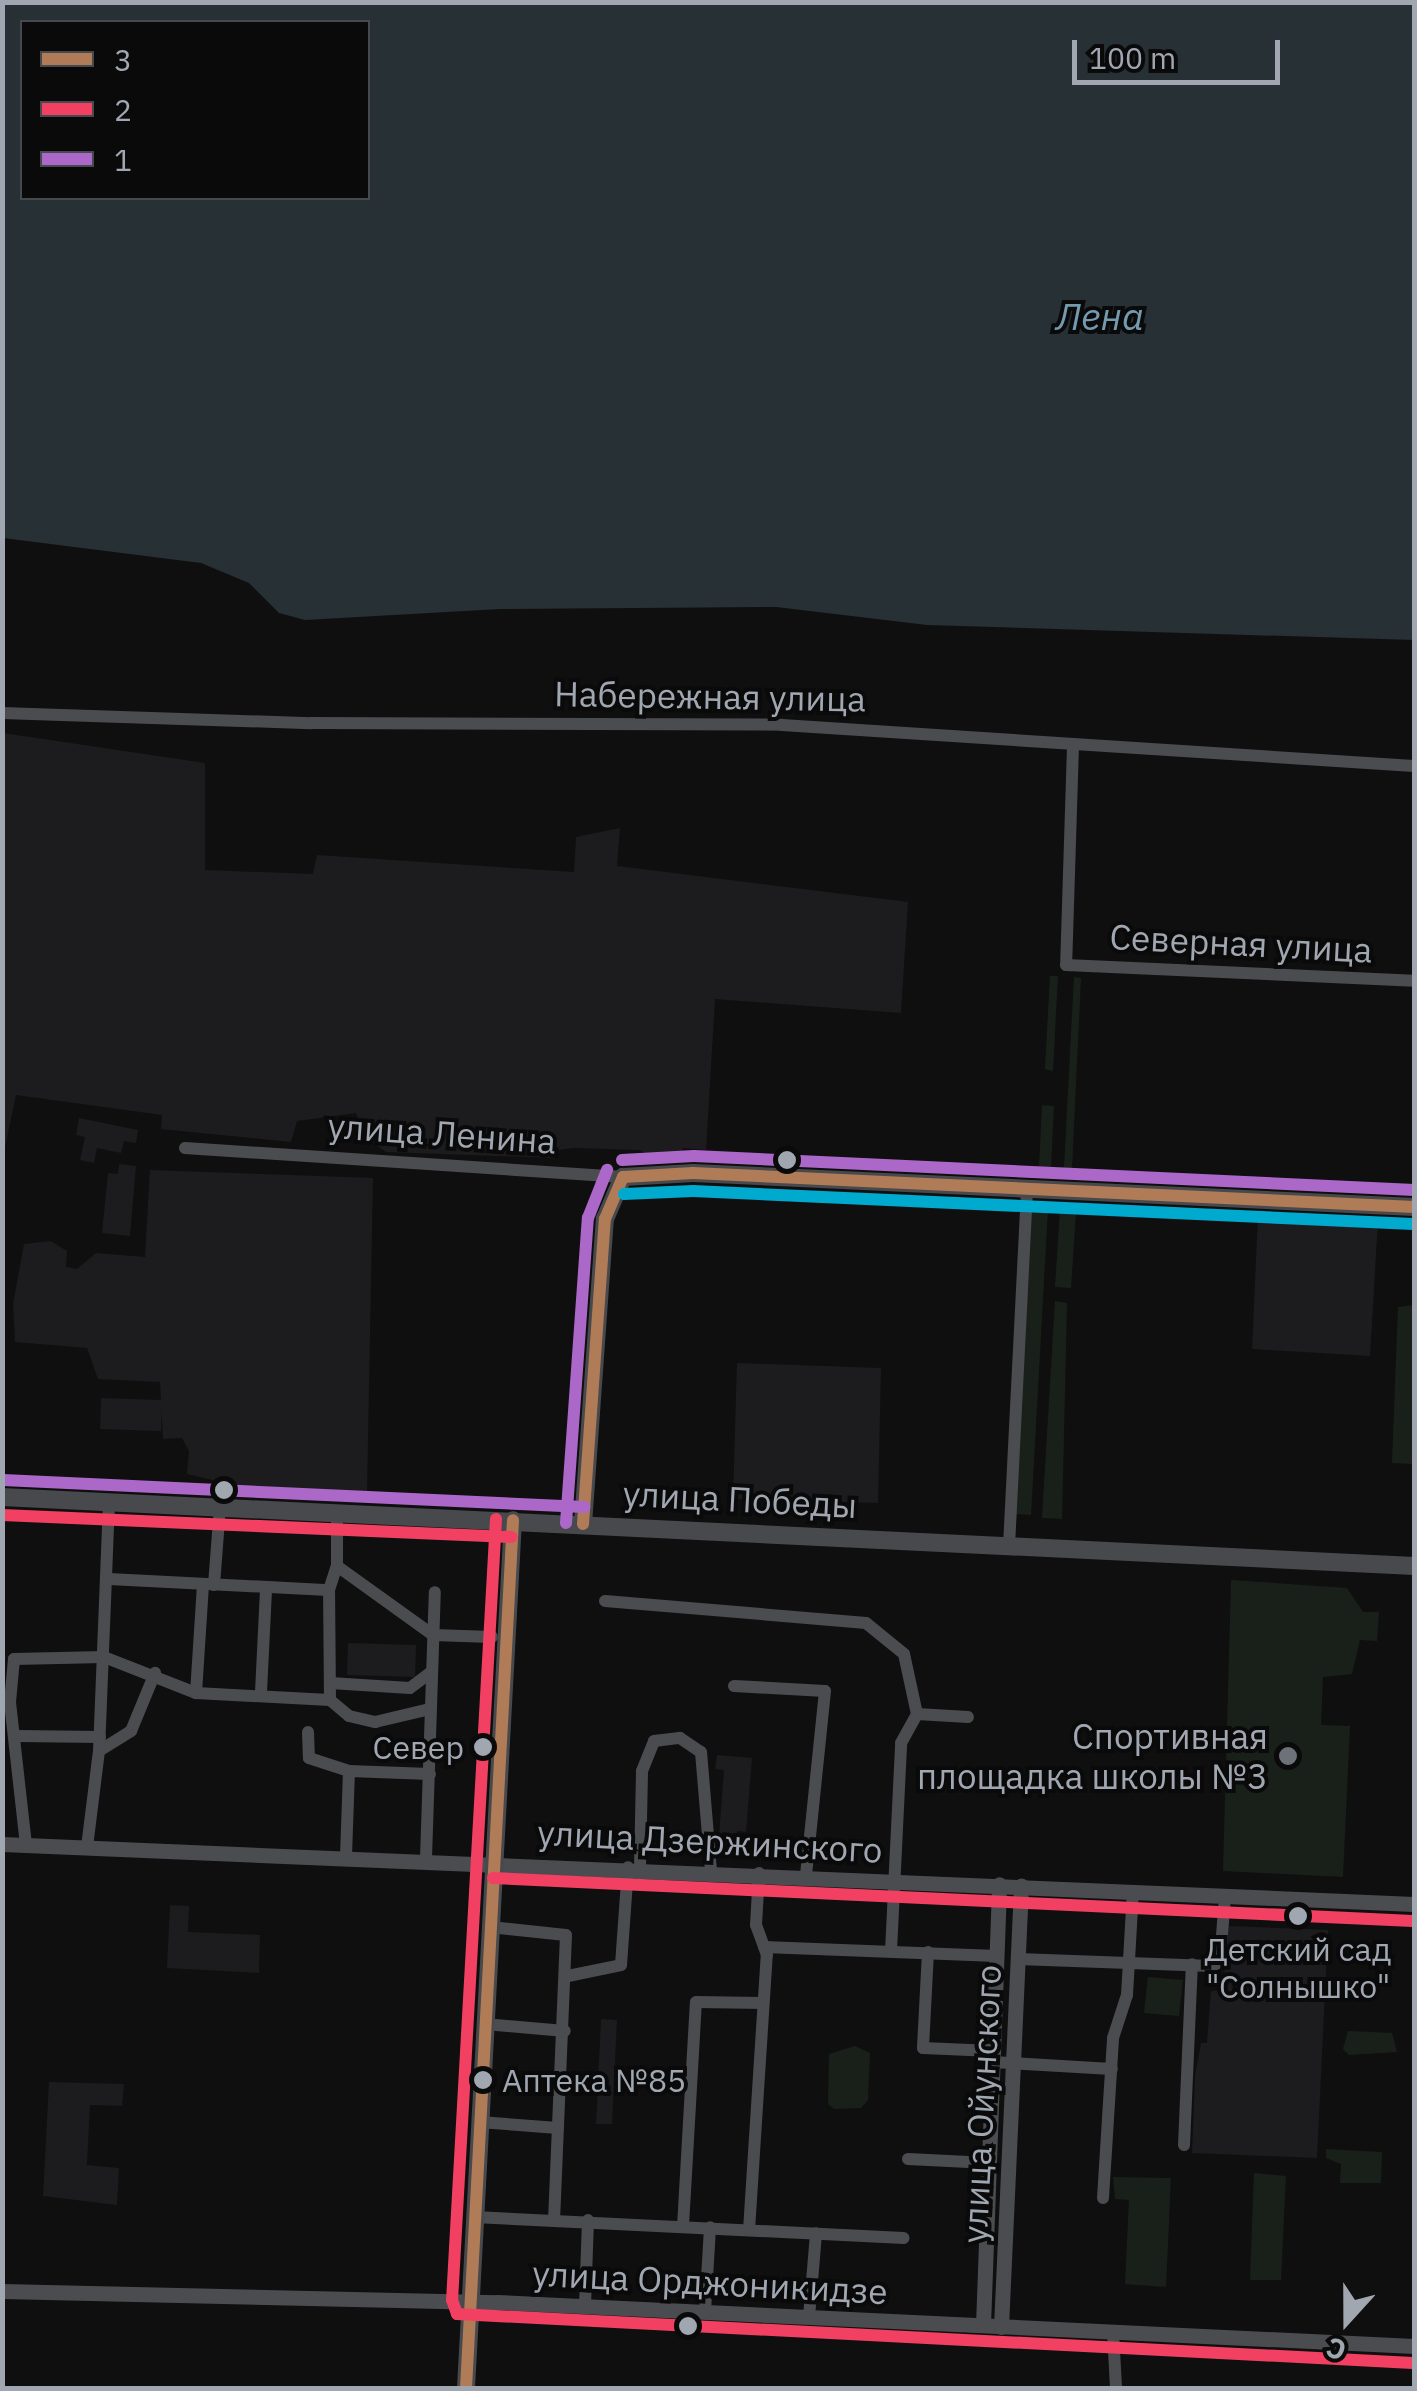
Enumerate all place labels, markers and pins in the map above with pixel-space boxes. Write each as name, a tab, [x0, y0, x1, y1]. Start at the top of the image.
unlabelled marker	[777, 1150, 797, 1170]
unlabelled marker	[214, 1480, 234, 1500]
place label: Спортивная площадка школы №3	[917, 1715, 1268, 1797]
place label: Север	[373, 1728, 464, 1766]
marker: Север	[473, 1737, 493, 1757]
marker: Спортивная площадка школы №3	[1277, 1745, 1299, 1767]
marker: Детский сад "Солнышко"	[1288, 1906, 1308, 1926]
place label: Детский сад "Солнышко"	[1205, 1931, 1391, 2006]
place label: Аптека №85	[502, 2061, 686, 2099]
marker: Аптека №85	[473, 2070, 493, 2090]
unlabelled marker	[678, 2316, 698, 2336]

